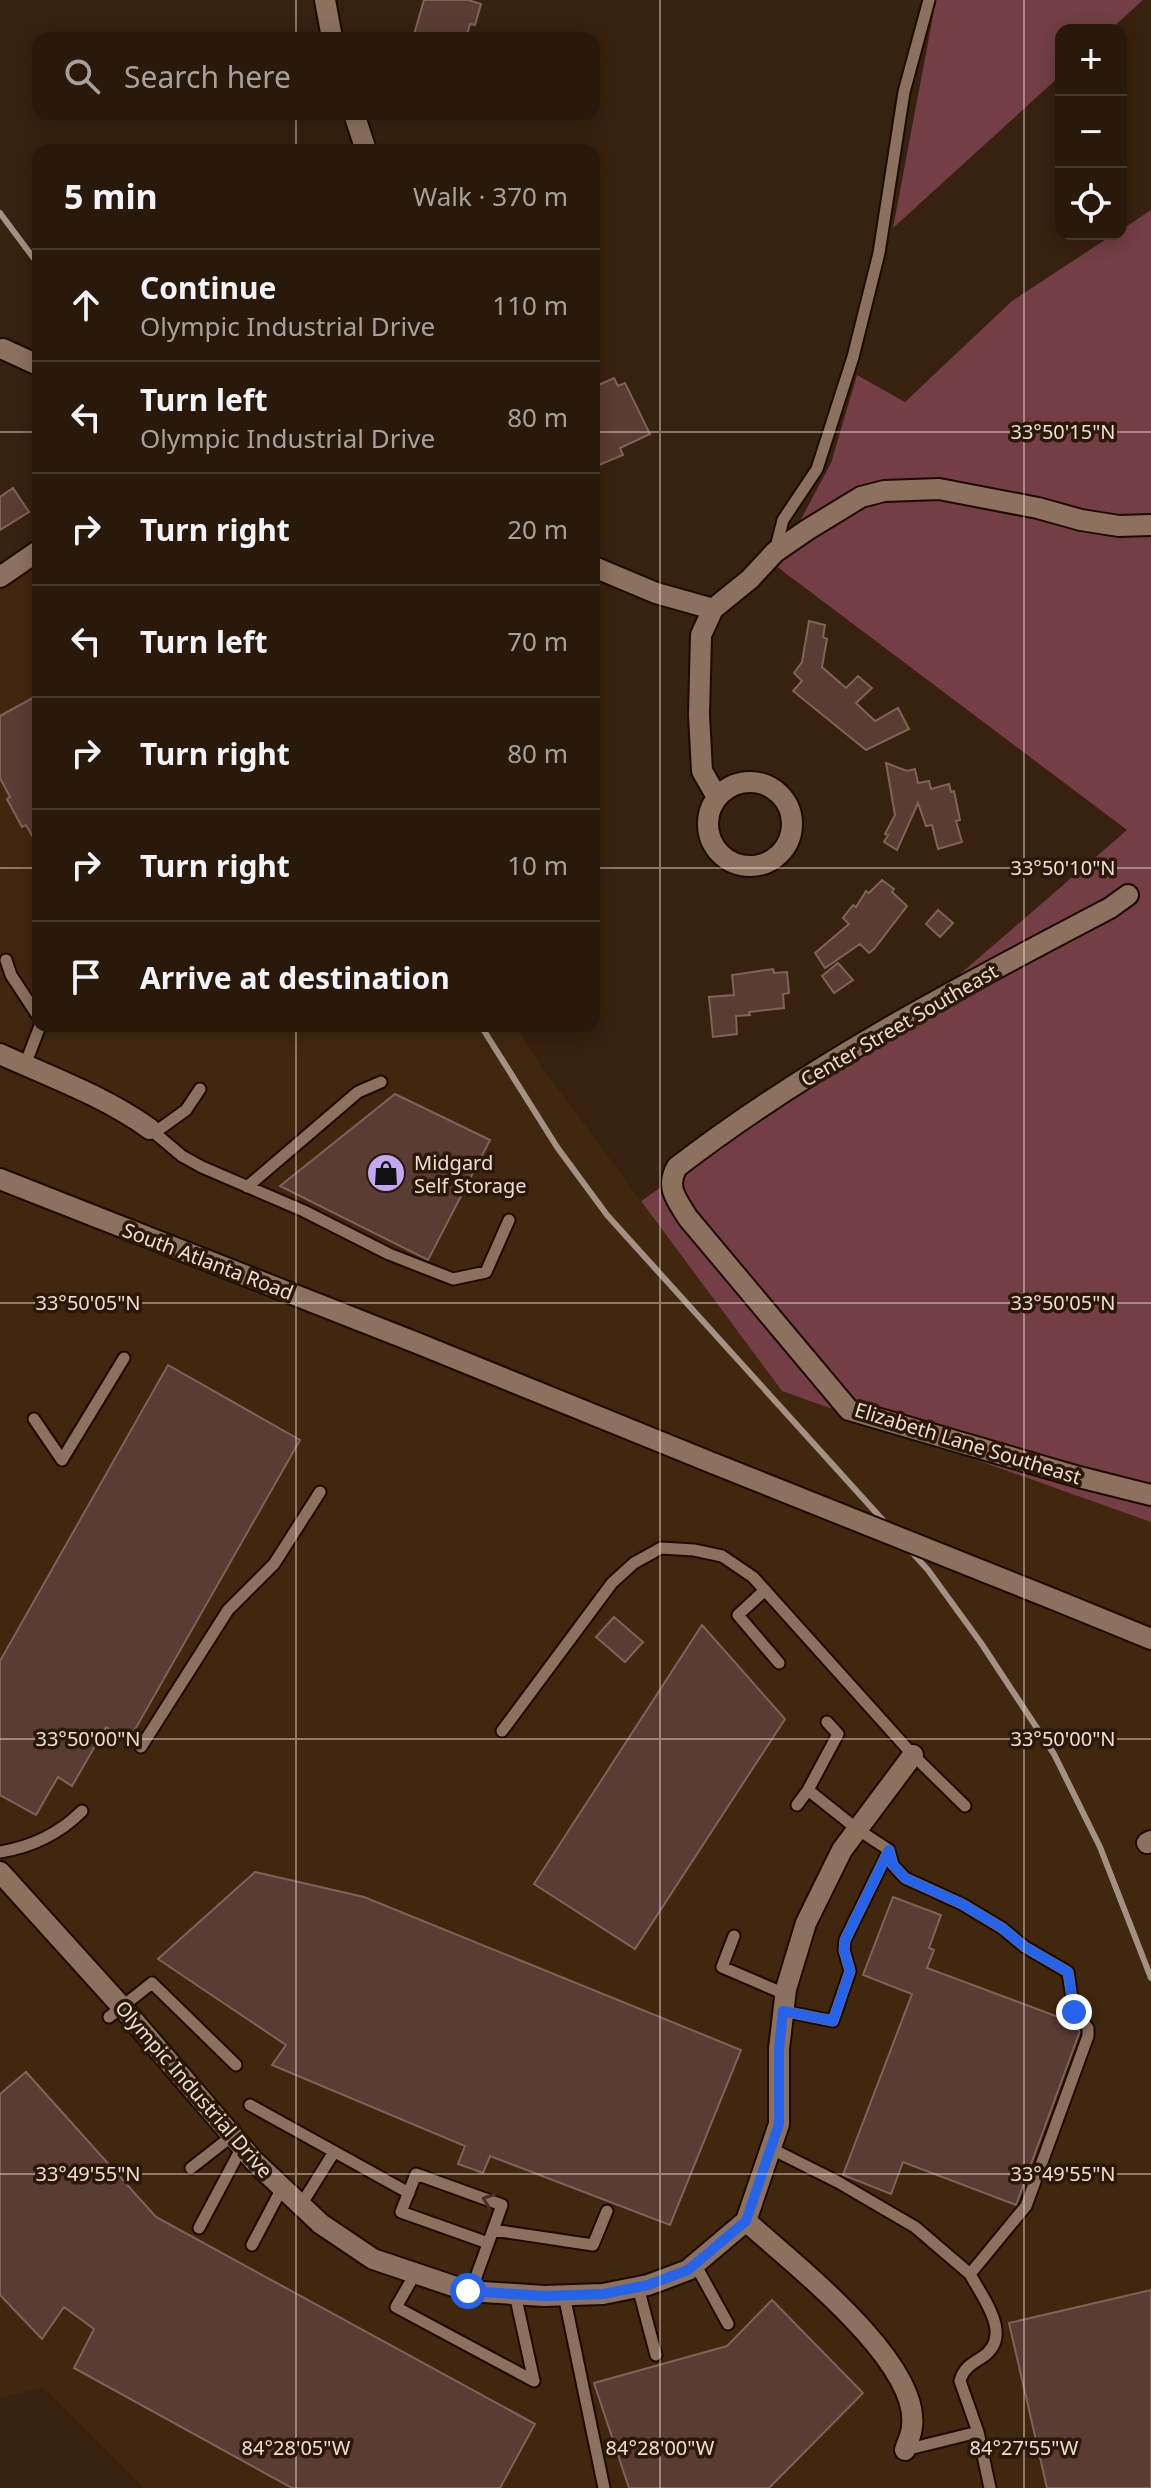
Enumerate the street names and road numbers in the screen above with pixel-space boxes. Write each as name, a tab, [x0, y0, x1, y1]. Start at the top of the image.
street label: Center Street Southeast	[795, 957, 1003, 1093]
street label: South Atlanta Road	[119, 1216, 297, 1306]
street label: Elizabeth Lane Southeast	[852, 1396, 1084, 1490]
street label: Olympic Industrial Drive	[109, 1994, 279, 2184]

